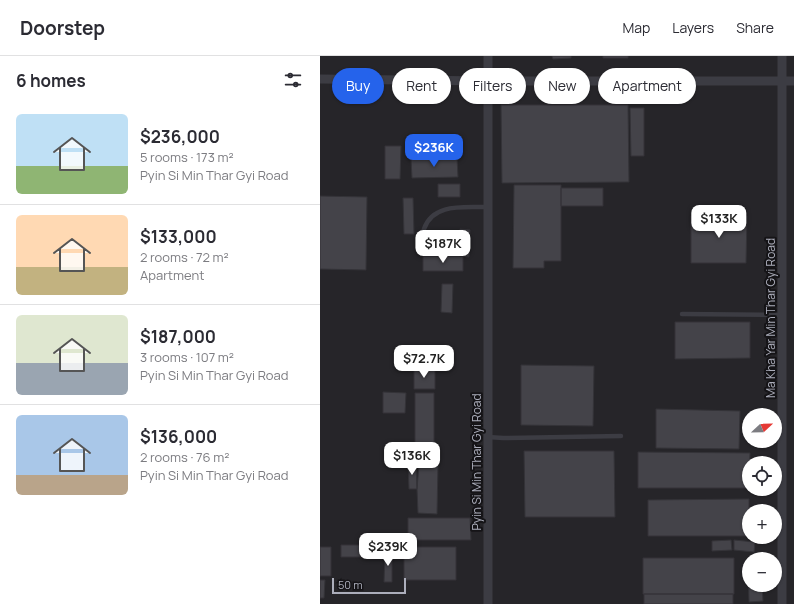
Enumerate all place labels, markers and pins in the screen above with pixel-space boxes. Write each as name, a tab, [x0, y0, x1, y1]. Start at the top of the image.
pin: $236K	[406, 134, 462, 168]
pin: $133K	[691, 205, 747, 239]
pin: $187K	[415, 230, 471, 264]
pin: $72.7K	[391, 345, 457, 379]
pin: $136K	[384, 442, 440, 476]
pin: $239K	[360, 533, 416, 567]

